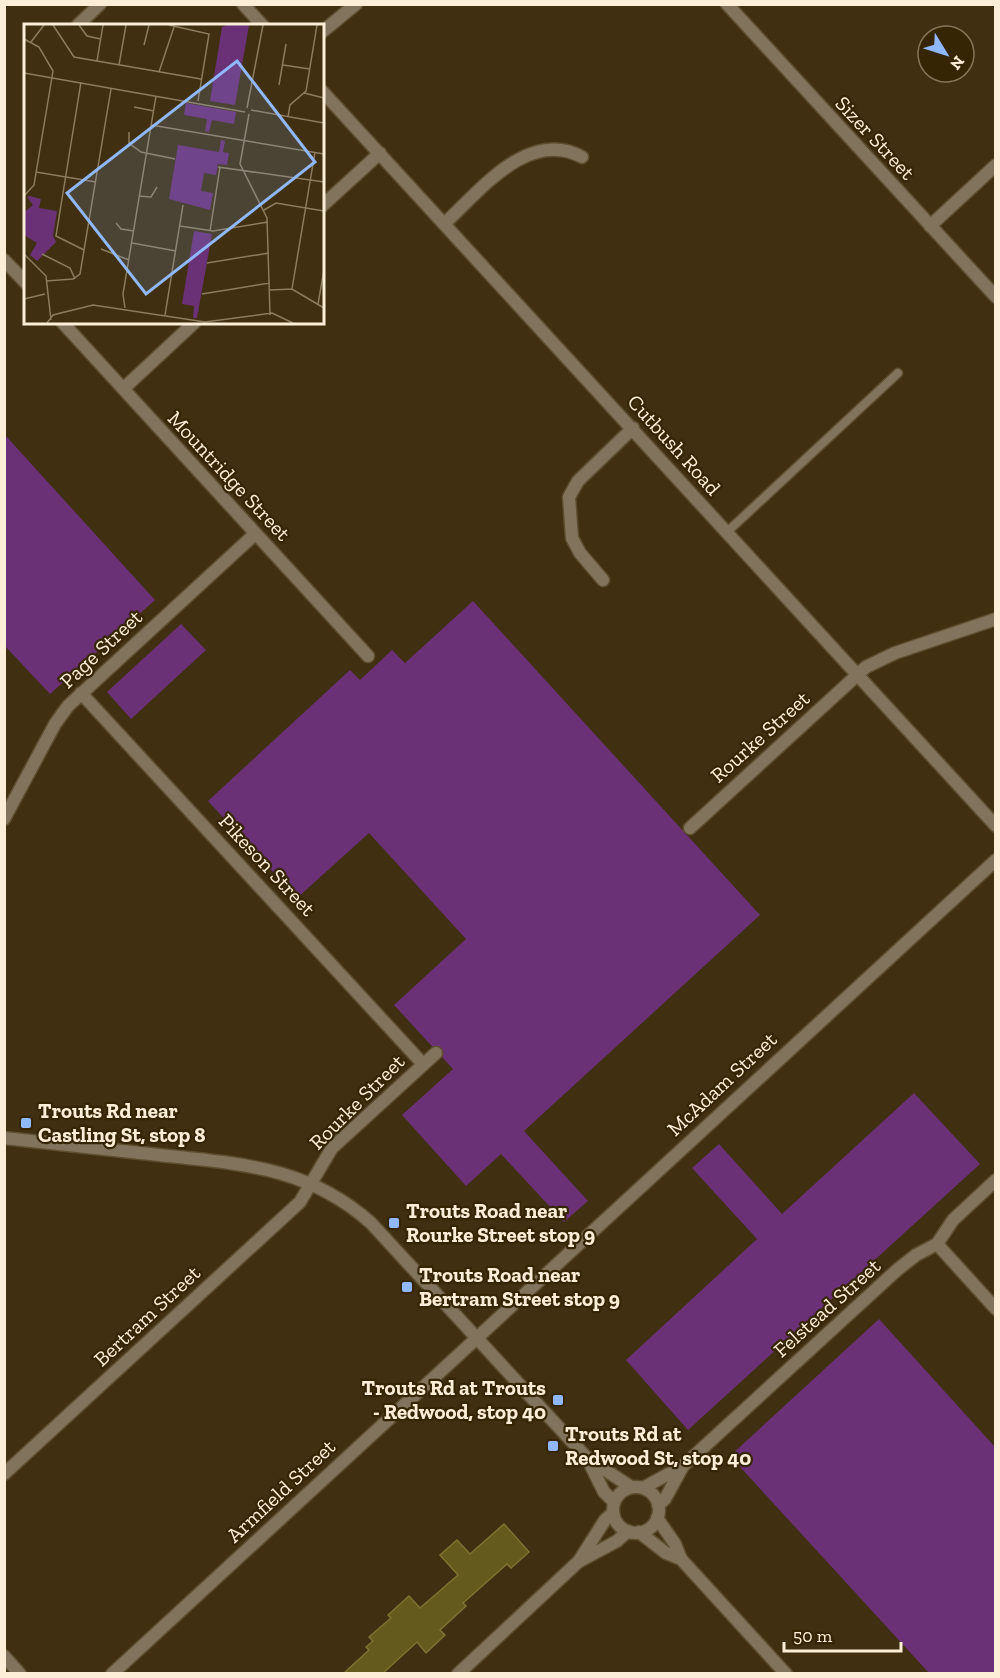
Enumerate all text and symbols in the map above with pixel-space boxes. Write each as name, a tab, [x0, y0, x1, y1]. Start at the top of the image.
inset map	[24, 24, 324, 324]
north arrow	[916, 24, 976, 84]
text: N	[946, 52, 969, 74]
street label: Sizer Street	[830, 91, 921, 185]
street label: Cutbush Road	[623, 389, 726, 500]
street label: Mountridge Street	[163, 406, 296, 546]
street label: Page Street	[54, 604, 147, 693]
street label: Rourke Street	[705, 686, 814, 788]
street label: Pikeson Street	[214, 808, 321, 921]
street label: McAdam Street	[662, 1026, 782, 1141]
street label: Rourke Street	[304, 1049, 410, 1155]
place label: Trouts Rd near Castling St, stop 8	[38, 1098, 206, 1147]
marker: Trouts Rd near Castling St, stop 8	[19, 1116, 33, 1130]
place label: Trouts Road near Rourke Street stop 9	[406, 1198, 595, 1247]
marker: Trouts Road near Rourke Street stop 9	[387, 1216, 401, 1230]
street label: Felstead Street	[768, 1253, 885, 1362]
street label: Bertram Street	[88, 1260, 205, 1371]
place label: Trouts Road near Bertram Street stop 9	[419, 1262, 620, 1311]
marker: Trouts Road near Bertram Street stop 9	[400, 1280, 414, 1294]
place label: Trouts Rd at Trouts - Redwood, stop 40	[362, 1375, 546, 1424]
marker: Trouts Rd at Trouts - Redwood, stop 40	[551, 1393, 565, 1407]
place label: Trouts Rd at Redwood St, stop 40	[565, 1421, 751, 1470]
street label: Armfield Street	[221, 1434, 340, 1547]
marker: Trouts Rd at Redwood St, stop 40	[546, 1439, 560, 1453]
scale bar	[784, 1615, 901, 1653]
text: 50 m	[793, 1625, 833, 1647]

